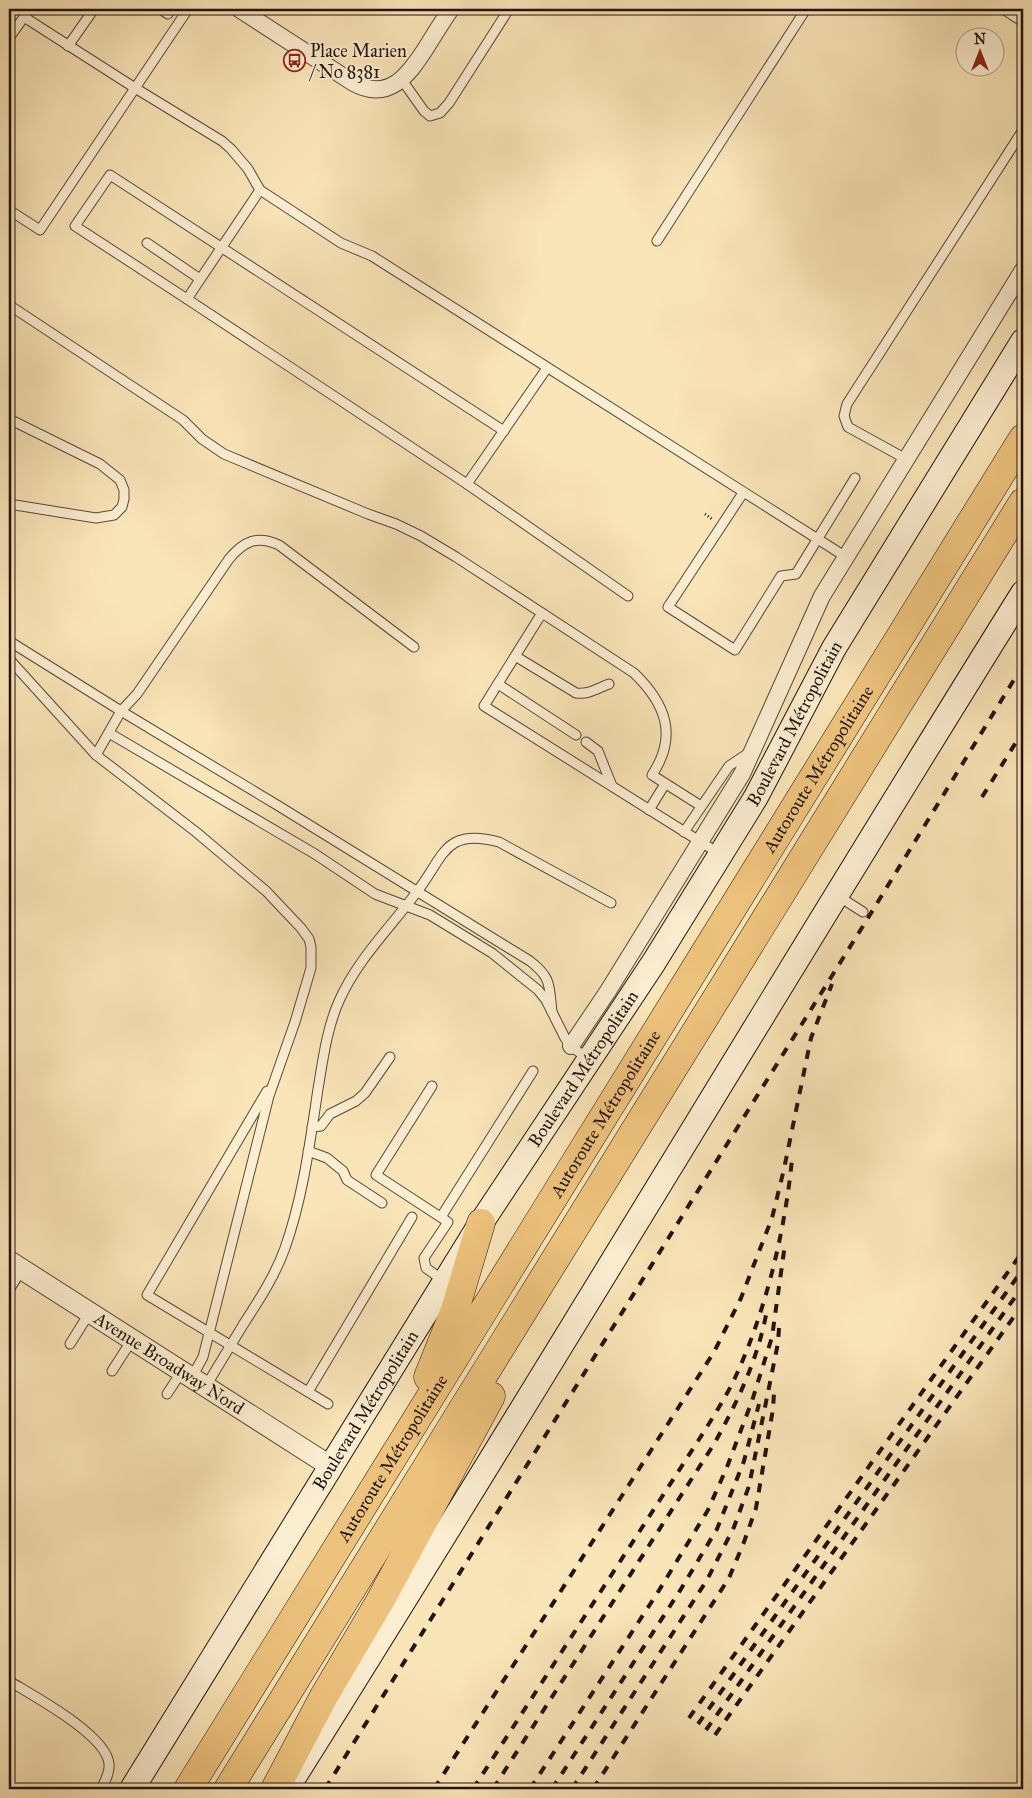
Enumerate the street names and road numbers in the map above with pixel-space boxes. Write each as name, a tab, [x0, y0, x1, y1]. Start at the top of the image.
street label: Boulevard Métropolitain	[742, 636, 847, 810]
street label: Autoroute Métropolitaine	[758, 681, 878, 858]
street label: Boulevard Métropolitain	[523, 986, 643, 1151]
street label: Autoroute Métropolitaine	[545, 1026, 665, 1202]
street label: Avenue Broadway Nord	[89, 1307, 248, 1419]
street label: Boulevard Métropolitain	[308, 1326, 423, 1494]
street label: Autoroute Métropolitaine	[332, 1370, 452, 1547]

